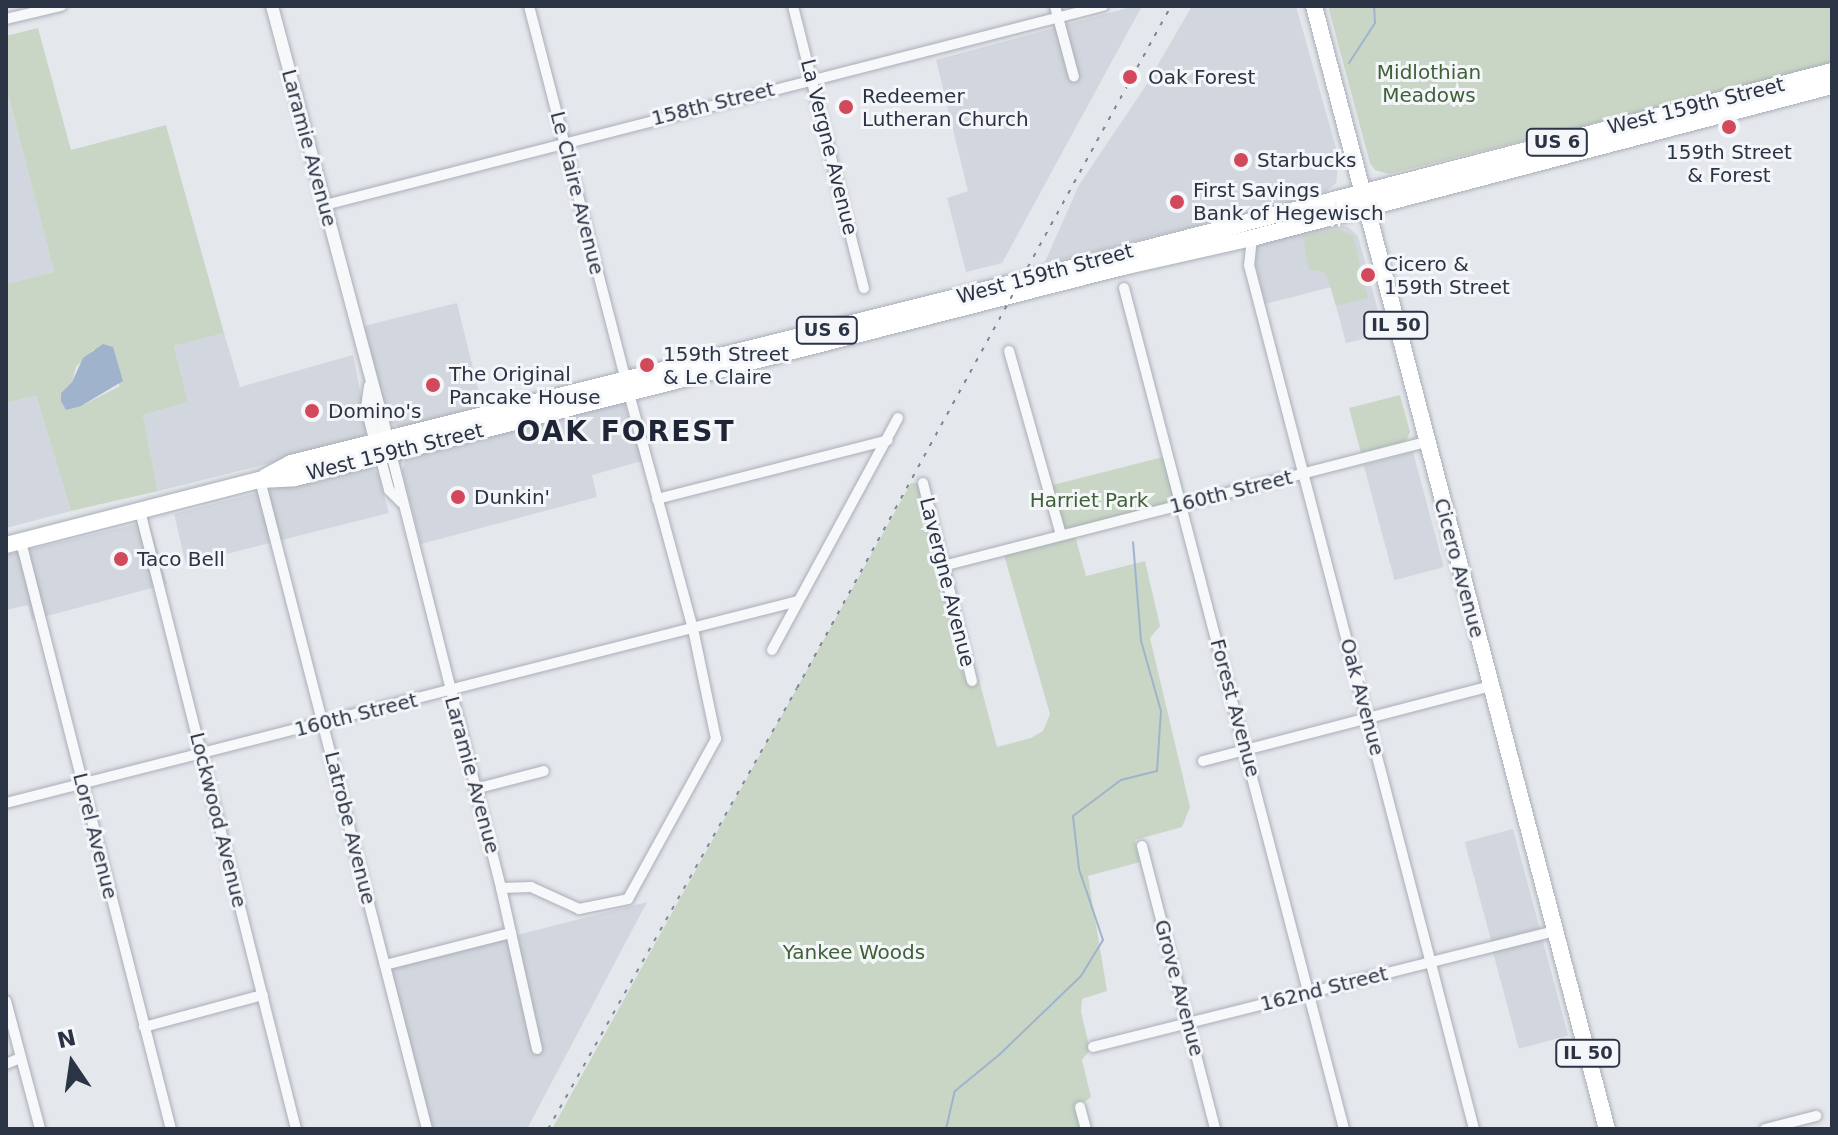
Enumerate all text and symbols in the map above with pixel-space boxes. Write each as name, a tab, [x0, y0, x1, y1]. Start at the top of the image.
street label: La Vergne Avenue	[796, 57, 862, 237]
park label: Midlothian Meadows	[1377, 60, 1481, 107]
place label: Oak Forest	[1148, 65, 1255, 89]
marker: Oak Forest	[1119, 66, 1141, 88]
street label: Laramie Avenue	[276, 67, 342, 229]
street label: West 159th Street	[1605, 72, 1787, 140]
street label: 158th Street	[649, 77, 777, 131]
place label: Redeemer Lutheran Church	[862, 84, 1029, 131]
marker: Redeemer Lutheran Church	[837, 98, 855, 116]
street label: Le Claire Avenue	[545, 109, 609, 277]
marker: 159th Street & Forest	[1720, 118, 1738, 136]
road number: US 6	[1525, 128, 1589, 156]
place label: 159th Street & Forest	[1666, 140, 1792, 187]
place label: Starbucks	[1257, 148, 1356, 172]
marker: Starbucks	[1232, 151, 1250, 169]
place label: First Savings Bank of Hegewisch	[1193, 178, 1384, 225]
marker: First Savings Bank of Hegewisch	[1168, 193, 1186, 211]
street label: West 159th Street	[954, 239, 1136, 309]
place label: Cicero & 159th Street	[1384, 252, 1510, 299]
marker: Cicero & 159th Street	[1359, 266, 1377, 284]
road number: IL 50	[1362, 311, 1430, 339]
road number: US 6	[795, 316, 859, 344]
place label: 159th Street & Le Claire	[663, 342, 789, 389]
marker: 159th Street & Le Claire	[638, 356, 656, 374]
place label: The Original Pancake House	[449, 362, 601, 409]
marker: The Original Pancake House	[424, 376, 442, 394]
place label: Domino's	[328, 399, 422, 423]
marker: Domino's	[303, 402, 321, 420]
district label: OAK FOREST	[516, 415, 736, 449]
street label: West 159th Street	[304, 418, 486, 486]
street label: 160th Street	[1167, 465, 1295, 519]
place label: Dunkin'	[474, 485, 550, 509]
marker: Dunkin'	[449, 488, 467, 506]
park label: Harriet Park	[1030, 488, 1148, 512]
street label: Lavergne Avenue	[914, 495, 980, 669]
street label: Cicero Avenue	[1429, 496, 1489, 640]
place label: Taco Bell	[137, 547, 225, 571]
marker: Taco Bell	[112, 550, 130, 568]
street label: Forest Avenue	[1205, 636, 1265, 780]
street label: Oak Avenue	[1335, 636, 1389, 758]
street label: 160th Street	[292, 688, 420, 742]
street label: Laramie Avenue	[439, 694, 505, 856]
street label: Lockwood Avenue	[185, 730, 251, 910]
street label: Latrobe Avenue	[319, 749, 381, 907]
street label: Lorel Avenue	[68, 770, 122, 902]
street label: Grove Avenue	[1149, 917, 1209, 1059]
park label: Yankee Woods	[783, 940, 925, 964]
street label: 162nd Street	[1258, 962, 1390, 1016]
north arrow	[32, 1023, 112, 1103]
text: N	[55, 1025, 78, 1053]
road number: IL 50	[1554, 1039, 1622, 1067]

